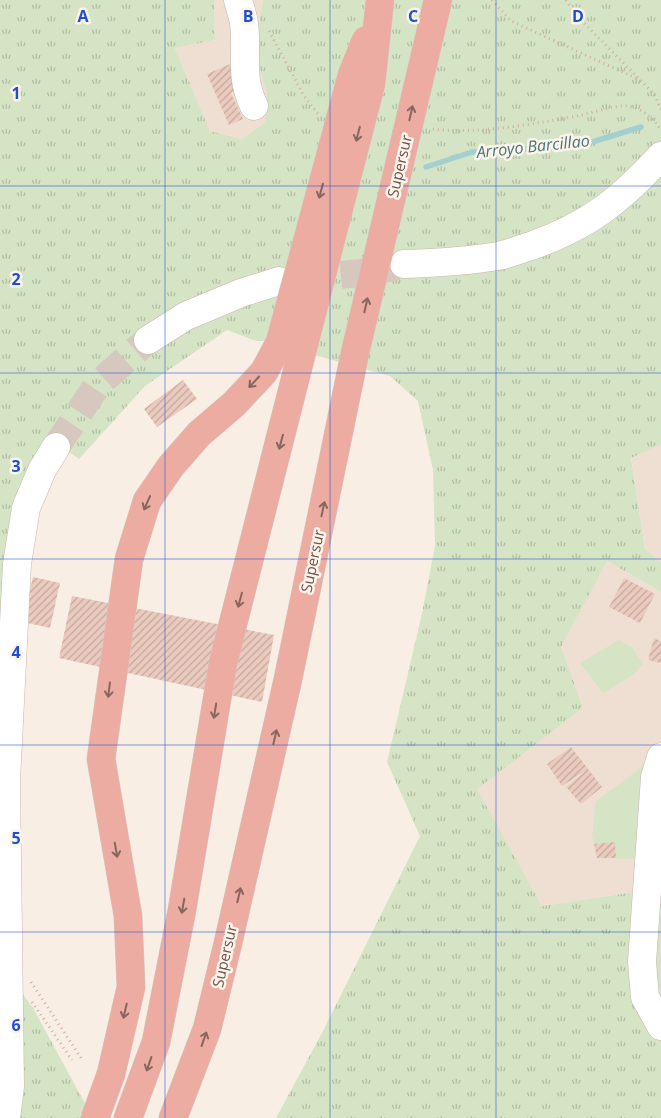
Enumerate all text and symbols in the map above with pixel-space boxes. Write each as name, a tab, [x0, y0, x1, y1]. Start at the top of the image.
text: A	[77, 5, 89, 27]
text: B	[243, 5, 253, 27]
text: C	[408, 5, 418, 27]
text: D	[572, 5, 584, 27]
text: 1	[11, 82, 21, 104]
one-way arrow	[407, 106, 416, 122]
one-way arrow	[353, 126, 362, 142]
water label: Arroyo Barcillao	[474, 129, 591, 163]
street label: Supersur	[382, 133, 416, 199]
one-way arrow	[315, 182, 325, 198]
text: 2	[11, 268, 21, 290]
one-way arrow	[362, 298, 371, 314]
one-way arrow	[248, 376, 260, 388]
one-way arrow	[276, 434, 285, 450]
text: 3	[11, 455, 21, 477]
one-way arrow	[142, 495, 152, 510]
one-way arrow	[319, 502, 328, 518]
street label: Supersur	[296, 528, 328, 594]
one-way arrow	[235, 591, 244, 607]
text: 4	[11, 641, 21, 663]
one-way arrow	[104, 681, 114, 697]
one-way arrow	[210, 702, 220, 718]
one-way arrow	[271, 729, 280, 745]
text: 5	[11, 827, 21, 849]
one-way arrow	[112, 842, 122, 858]
one-way arrow	[235, 888, 244, 904]
one-way arrow	[177, 897, 187, 913]
street label: Supersur	[207, 923, 241, 989]
one-way arrow	[120, 1003, 129, 1019]
text: 6	[11, 1014, 21, 1036]
one-way arrow	[200, 1031, 209, 1047]
one-way arrow	[143, 1056, 153, 1072]

